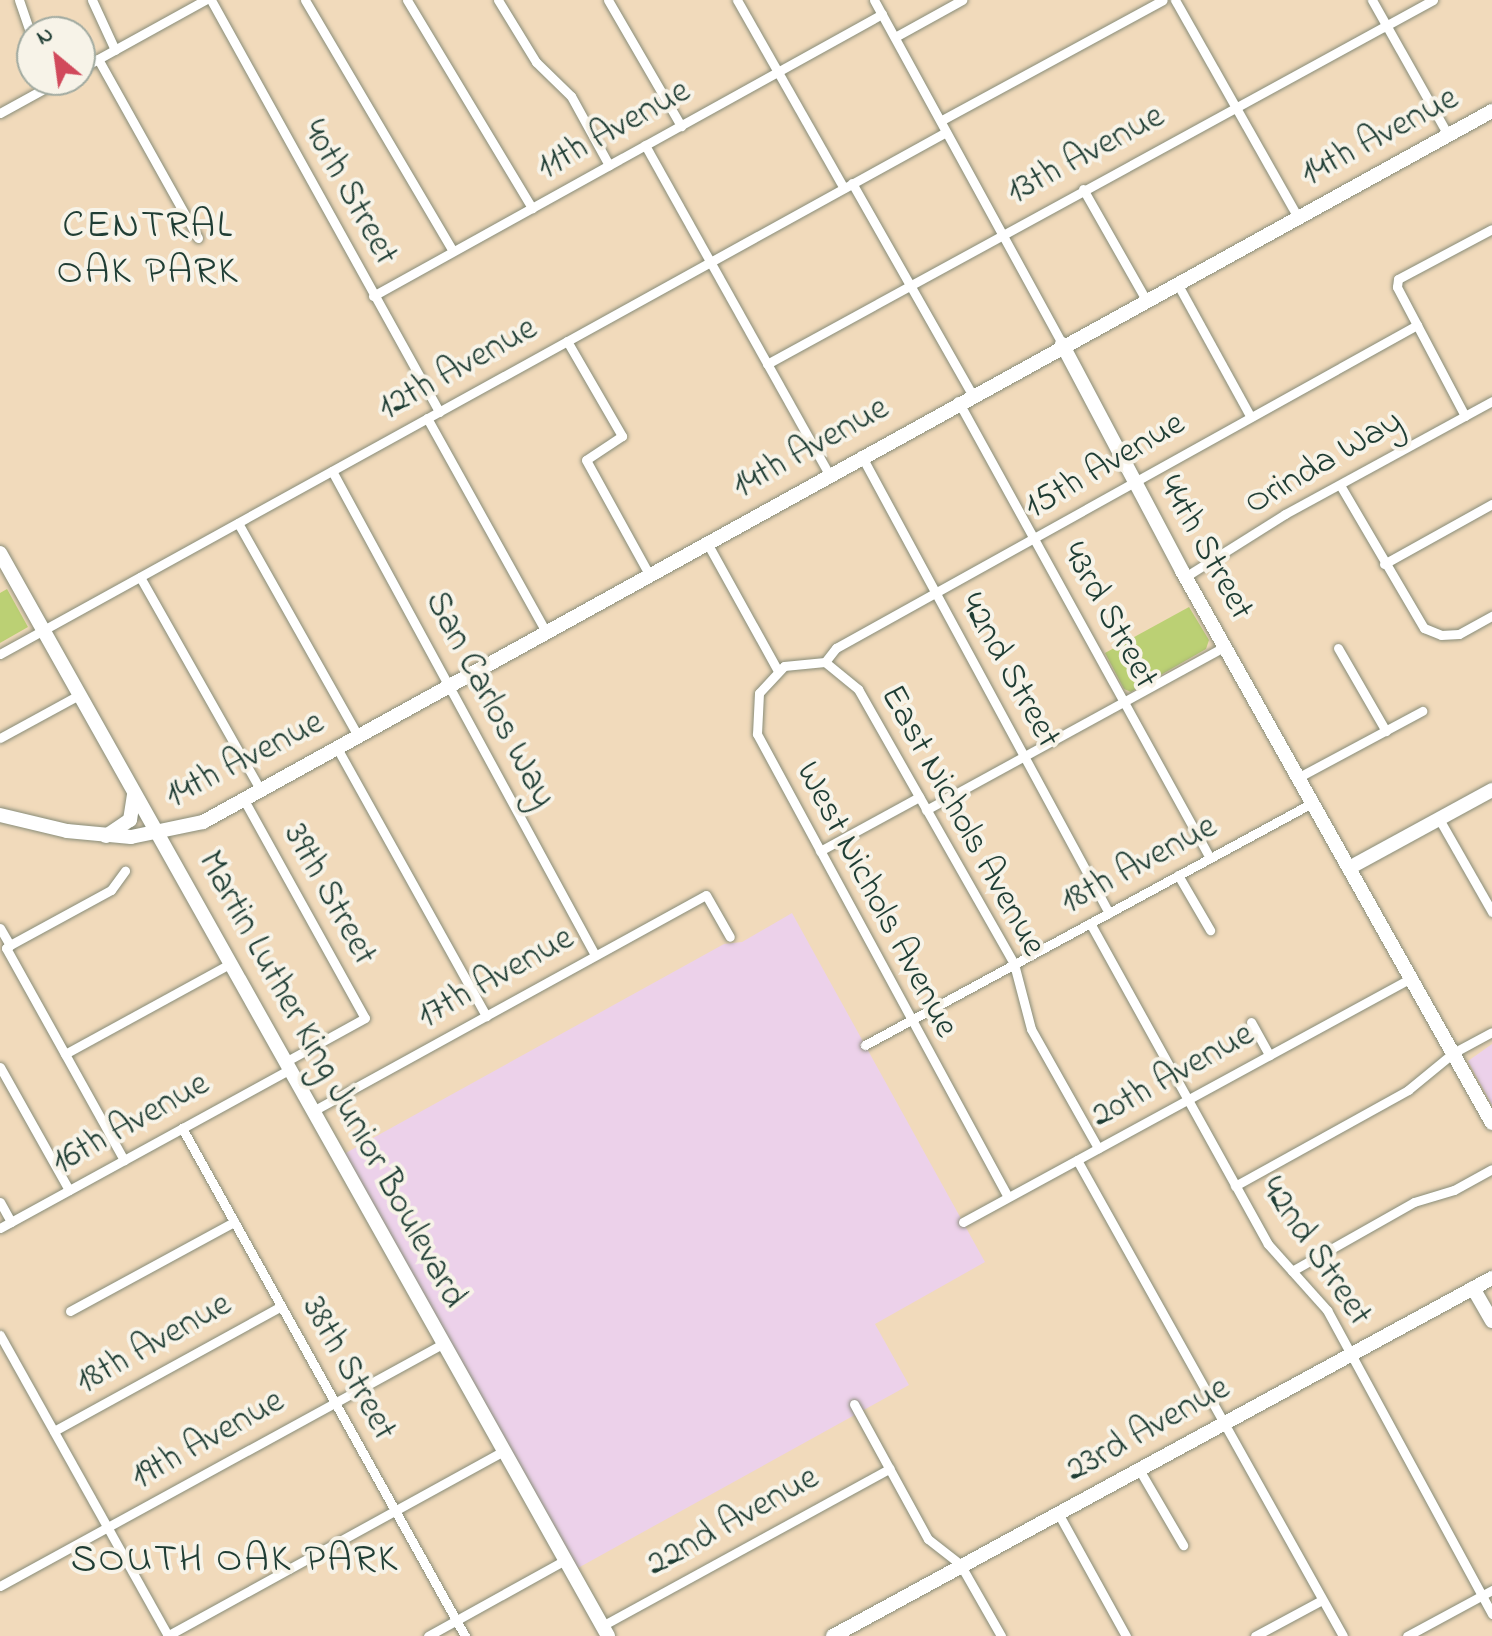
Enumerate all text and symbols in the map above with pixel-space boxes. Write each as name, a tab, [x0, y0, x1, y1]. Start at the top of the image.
north arrow	[16, 16, 96, 96]
text: N	[31, 19, 60, 54]
street label: 11th Avenue	[530, 70, 698, 190]
street label: 14th Avenue	[1294, 78, 1466, 196]
street label: 13th Avenue	[1000, 96, 1172, 214]
street label: 40th Street	[291, 113, 407, 273]
district label: CENTRAL OAK PARK	[56, 203, 240, 297]
street label: 12th Avenue	[371, 308, 545, 430]
street label: 14th Avenue	[725, 387, 897, 509]
street label: Orinda Way	[1237, 401, 1411, 525]
street label: 15th Avenue	[1017, 403, 1193, 529]
street label: 44th Street	[1148, 468, 1262, 628]
street label: 43rd Street	[1051, 535, 1167, 697]
street label: San Carlos Way	[414, 584, 564, 816]
street label: 42nd Street	[949, 586, 1069, 756]
street label: East Nichols Avenue	[870, 678, 1054, 964]
street label: 14th Avenue	[159, 702, 331, 818]
street label: West Nichols Avenue	[785, 755, 967, 1045]
street label: 18th Avenue	[1053, 806, 1225, 924]
street label: 39th Street	[273, 817, 385, 973]
street label: Martin Luther King Junior Boulevard	[187, 844, 475, 1316]
street label: 17th Avenue	[410, 917, 582, 1039]
street label: 20th Avenue	[1084, 1014, 1262, 1138]
street label: 16th Avenue	[45, 1063, 217, 1185]
street label: 42nd Street	[1249, 1169, 1381, 1335]
street label: 18th Avenue	[69, 1284, 239, 1404]
street label: 38th Street	[291, 1290, 405, 1448]
street label: 23rd Avenue	[1058, 1367, 1238, 1493]
street label: 19th Avenue	[124, 1380, 292, 1500]
street label: 22nd Avenue	[639, 1457, 827, 1587]
district label: SOUTH OAK PARK	[71, 1537, 399, 1585]

